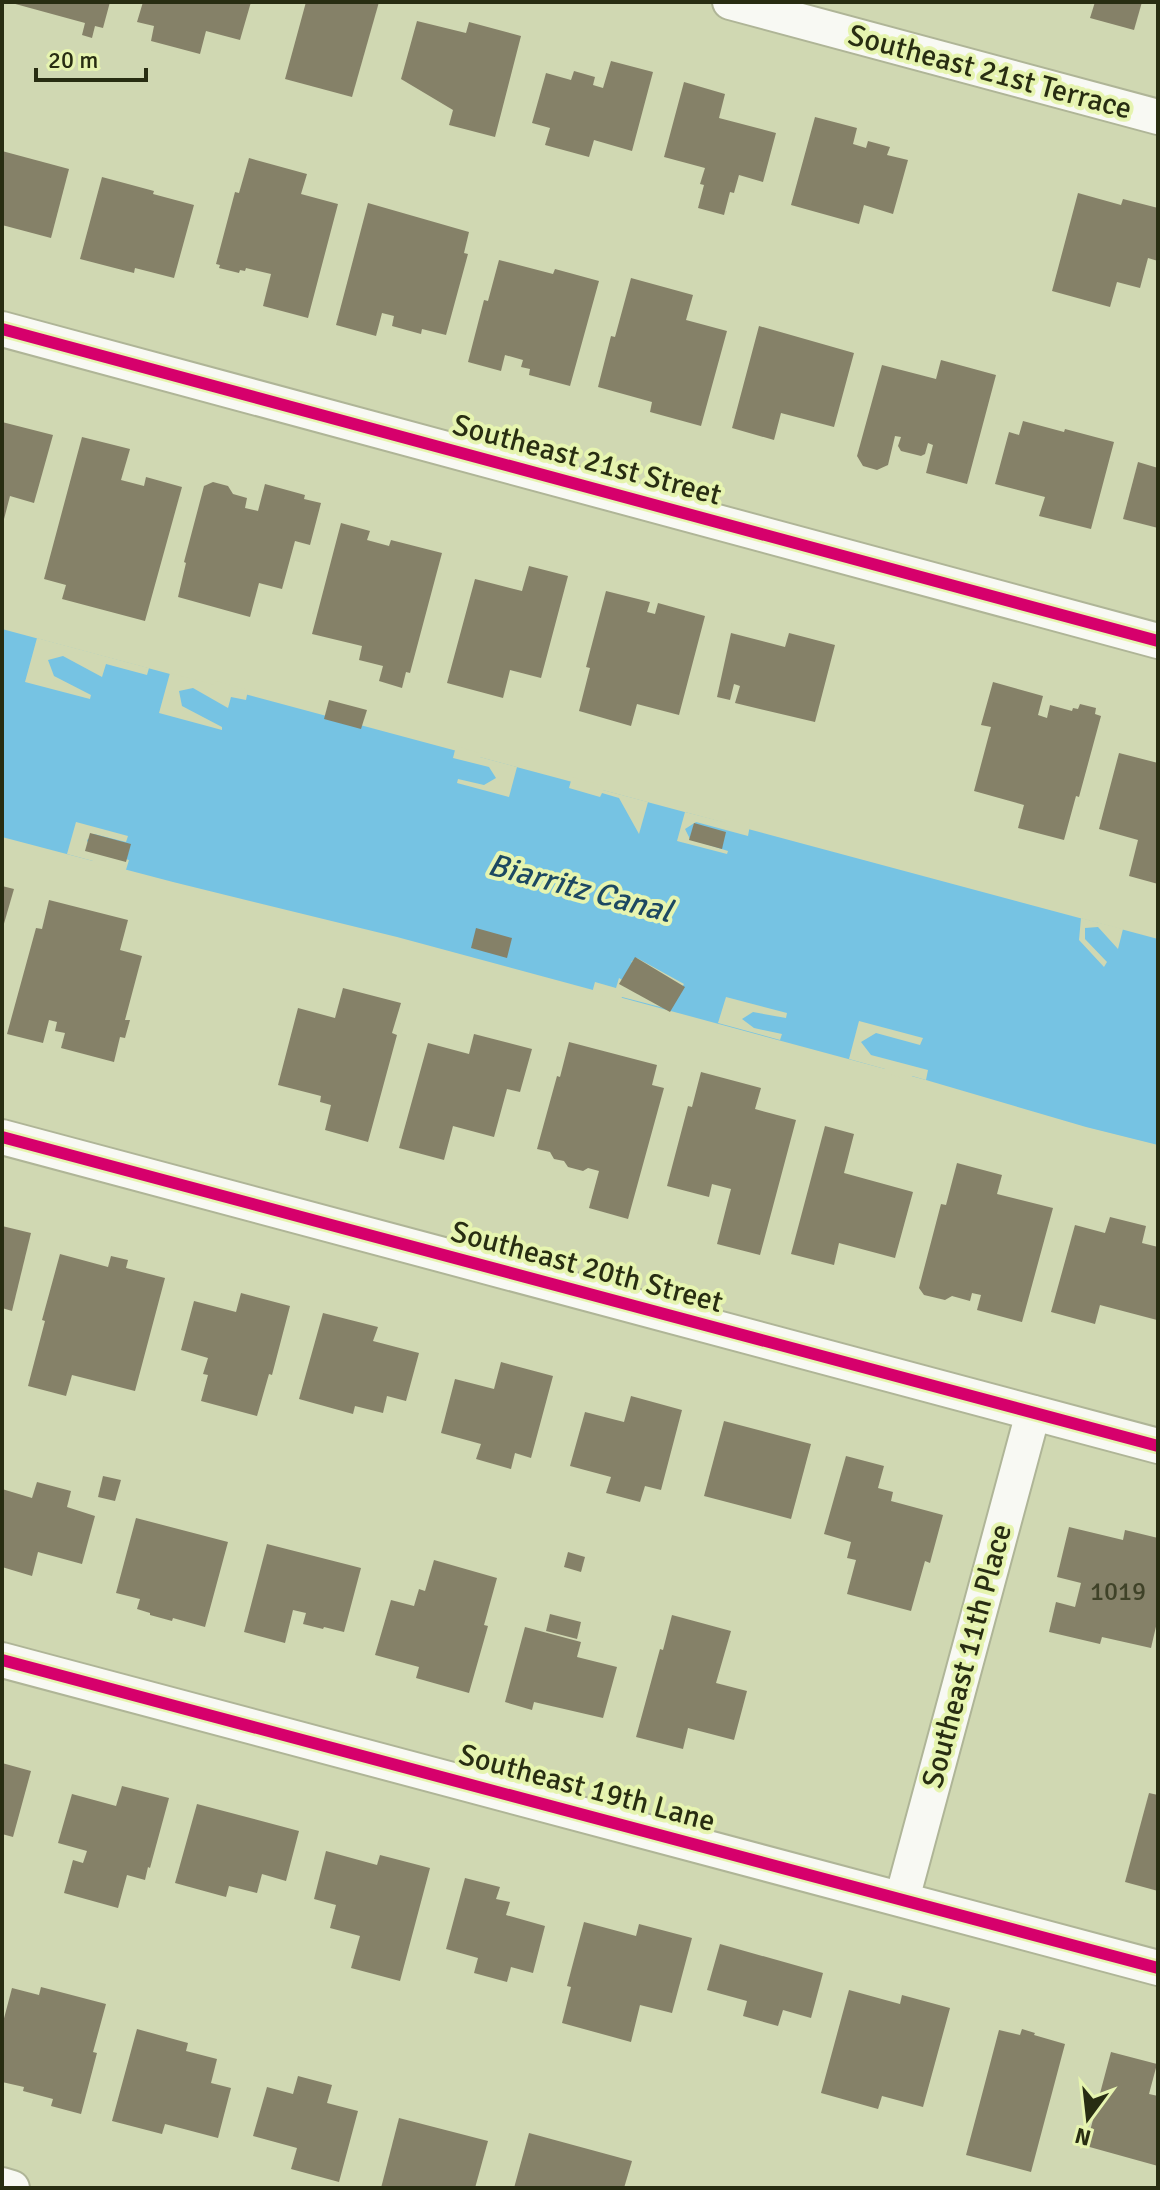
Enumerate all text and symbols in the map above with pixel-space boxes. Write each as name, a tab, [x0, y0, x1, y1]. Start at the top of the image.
street label: Southeast 21st Terrace	[844, 16, 1136, 128]
scale bar	[36, 32, 146, 82]
text: 20 m	[48, 45, 98, 75]
street label: Southeast 21st Street	[449, 406, 725, 514]
water label: Biarritz Canal	[484, 845, 678, 932]
street label: Southeast 20th Street	[447, 1213, 727, 1321]
street label: Southeast 11th Place	[914, 1520, 1020, 1792]
house number: 1019	[1090, 1576, 1146, 1608]
street label: Southeast 19th Lane	[455, 1736, 719, 1840]
north arrow	[1048, 2078, 1128, 2158]
text: N	[1072, 2122, 1094, 2152]

